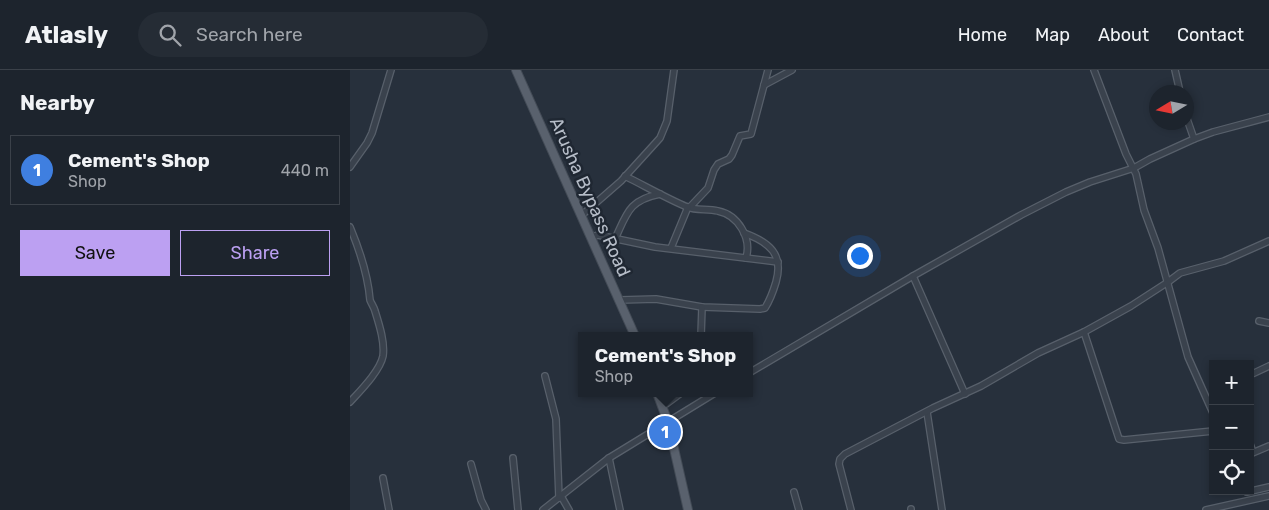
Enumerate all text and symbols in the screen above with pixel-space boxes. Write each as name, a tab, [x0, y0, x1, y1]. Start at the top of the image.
search box	[138, 12, 488, 57]
text: Atlasly	[25, 21, 108, 49]
icon: search	[156, 21, 184, 49]
text: Search here	[196, 23, 303, 46]
text: Home	[958, 24, 1007, 46]
text: Map	[1035, 24, 1070, 46]
text: About	[1098, 24, 1149, 46]
text: Contact	[1177, 24, 1244, 46]
north arrow	[1149, 85, 1194, 130]
text: Nearby	[20, 90, 95, 115]
street label: Arusha Bypass Road	[545, 114, 635, 280]
text: Cement's Shop	[68, 149, 210, 172]
text: 1	[33, 161, 41, 180]
text: 440 m	[281, 161, 329, 180]
text: Shop	[68, 172, 106, 191]
button: Save	[20, 230, 170, 276]
button: Share	[180, 230, 330, 276]
your location	[847, 243, 873, 269]
popup	[578, 332, 753, 397]
text: Cement's Shop	[595, 344, 736, 367]
map controls	[1209, 360, 1254, 495]
button: +	[1209, 360, 1254, 405]
text: Shop	[595, 367, 633, 386]
button: −	[1209, 405, 1254, 450]
pin: 1	[649, 413, 681, 451]
button: locate	[1209, 450, 1254, 495]

